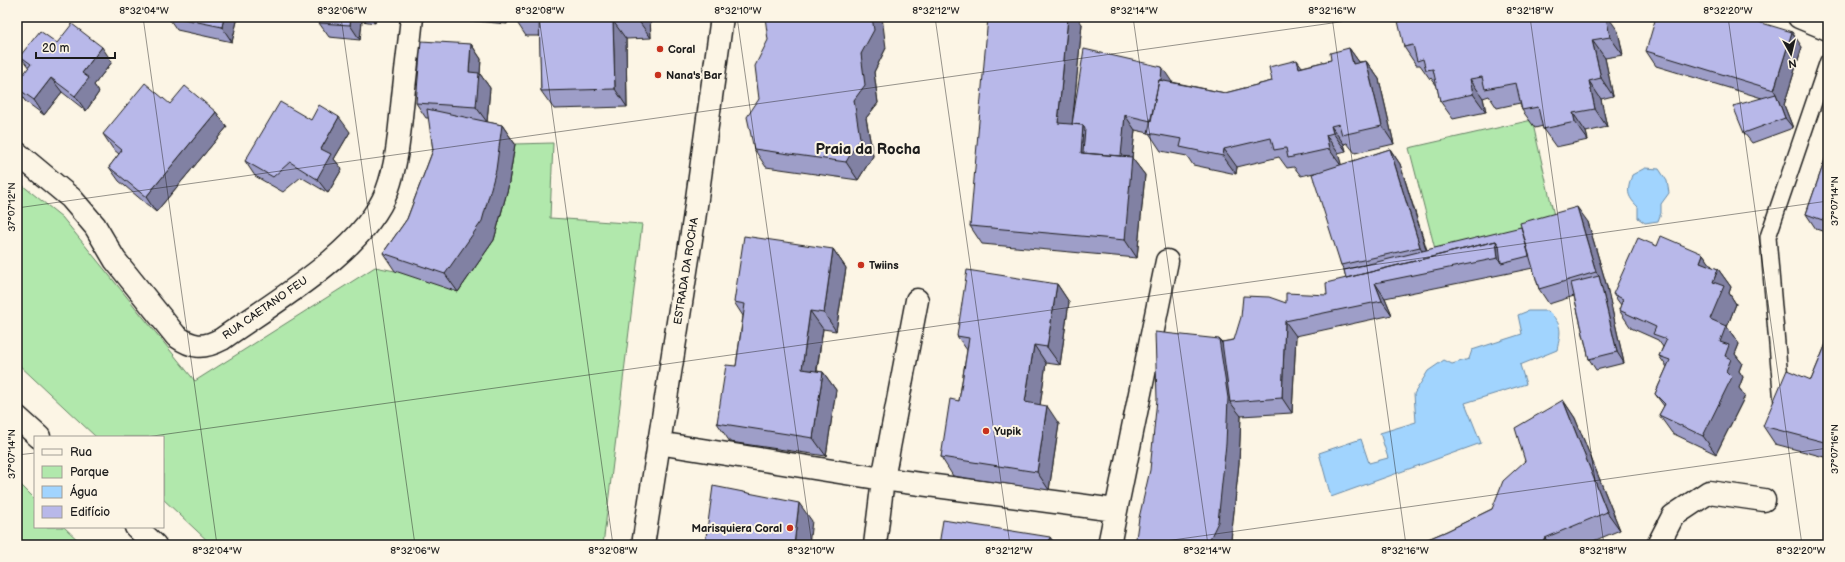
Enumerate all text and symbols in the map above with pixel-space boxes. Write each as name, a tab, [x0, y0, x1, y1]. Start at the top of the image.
text: 8°32'04"W	[119, 5, 169, 17]
text: 8°32'06"W	[317, 5, 367, 17]
text: 8°32'08"W	[515, 5, 565, 17]
text: 8°32'10"W	[714, 5, 762, 17]
text: 8°32'12"W	[912, 5, 960, 17]
text: 8°32'14"W	[1110, 5, 1158, 17]
text: 8°32'16"W	[1308, 5, 1356, 17]
text: 8°32'18"W	[1506, 5, 1554, 17]
text: 8°32'20"W	[1703, 5, 1753, 17]
scale bar	[36, 34, 115, 60]
north arrow	[1771, 34, 1811, 74]
text: 20 m	[42, 41, 69, 56]
place label: Coral	[668, 43, 696, 56]
marker: Coral	[655, 44, 665, 54]
text: N	[1787, 56, 1797, 70]
place label: Nana's Bar	[666, 69, 723, 82]
marker: Nana's Bar	[653, 70, 663, 80]
district label: Praia da Rocha	[815, 140, 921, 159]
text: 37°07'14"N	[1829, 176, 1841, 226]
text: 37°07'12"N	[6, 182, 18, 232]
street label: ESTRADA DA ROCHA	[671, 216, 701, 325]
place label: Twiins	[869, 259, 899, 272]
marker: Twiins	[856, 260, 866, 270]
street label: RUA CAETANO FEU	[220, 274, 310, 342]
text: 37°07'16"N	[1829, 424, 1841, 474]
place label: Yupik	[994, 425, 1021, 438]
marker: Yupik	[981, 426, 991, 436]
text: 37°07'14"N	[6, 429, 18, 479]
legend	[34, 436, 164, 528]
text: Rua	[70, 445, 92, 460]
text: Parque	[70, 465, 109, 480]
text: Água	[70, 483, 98, 500]
text: Edifício	[70, 505, 110, 520]
place label: Marisquiera Coral	[692, 522, 782, 535]
marker: Marisquiera Coral	[785, 523, 795, 533]
text: 8°32'04"W	[192, 545, 242, 557]
text: 8°32'06"W	[390, 545, 440, 557]
text: 8°32'08"W	[588, 545, 638, 557]
text: 8°32'10"W	[787, 545, 835, 557]
text: 8°32'12"W	[985, 545, 1033, 557]
text: 8°32'14"W	[1183, 545, 1231, 557]
text: 8°32'16"W	[1381, 545, 1429, 557]
text: 8°32'18"W	[1579, 545, 1627, 557]
text: 8°32'20"W	[1776, 545, 1826, 557]

